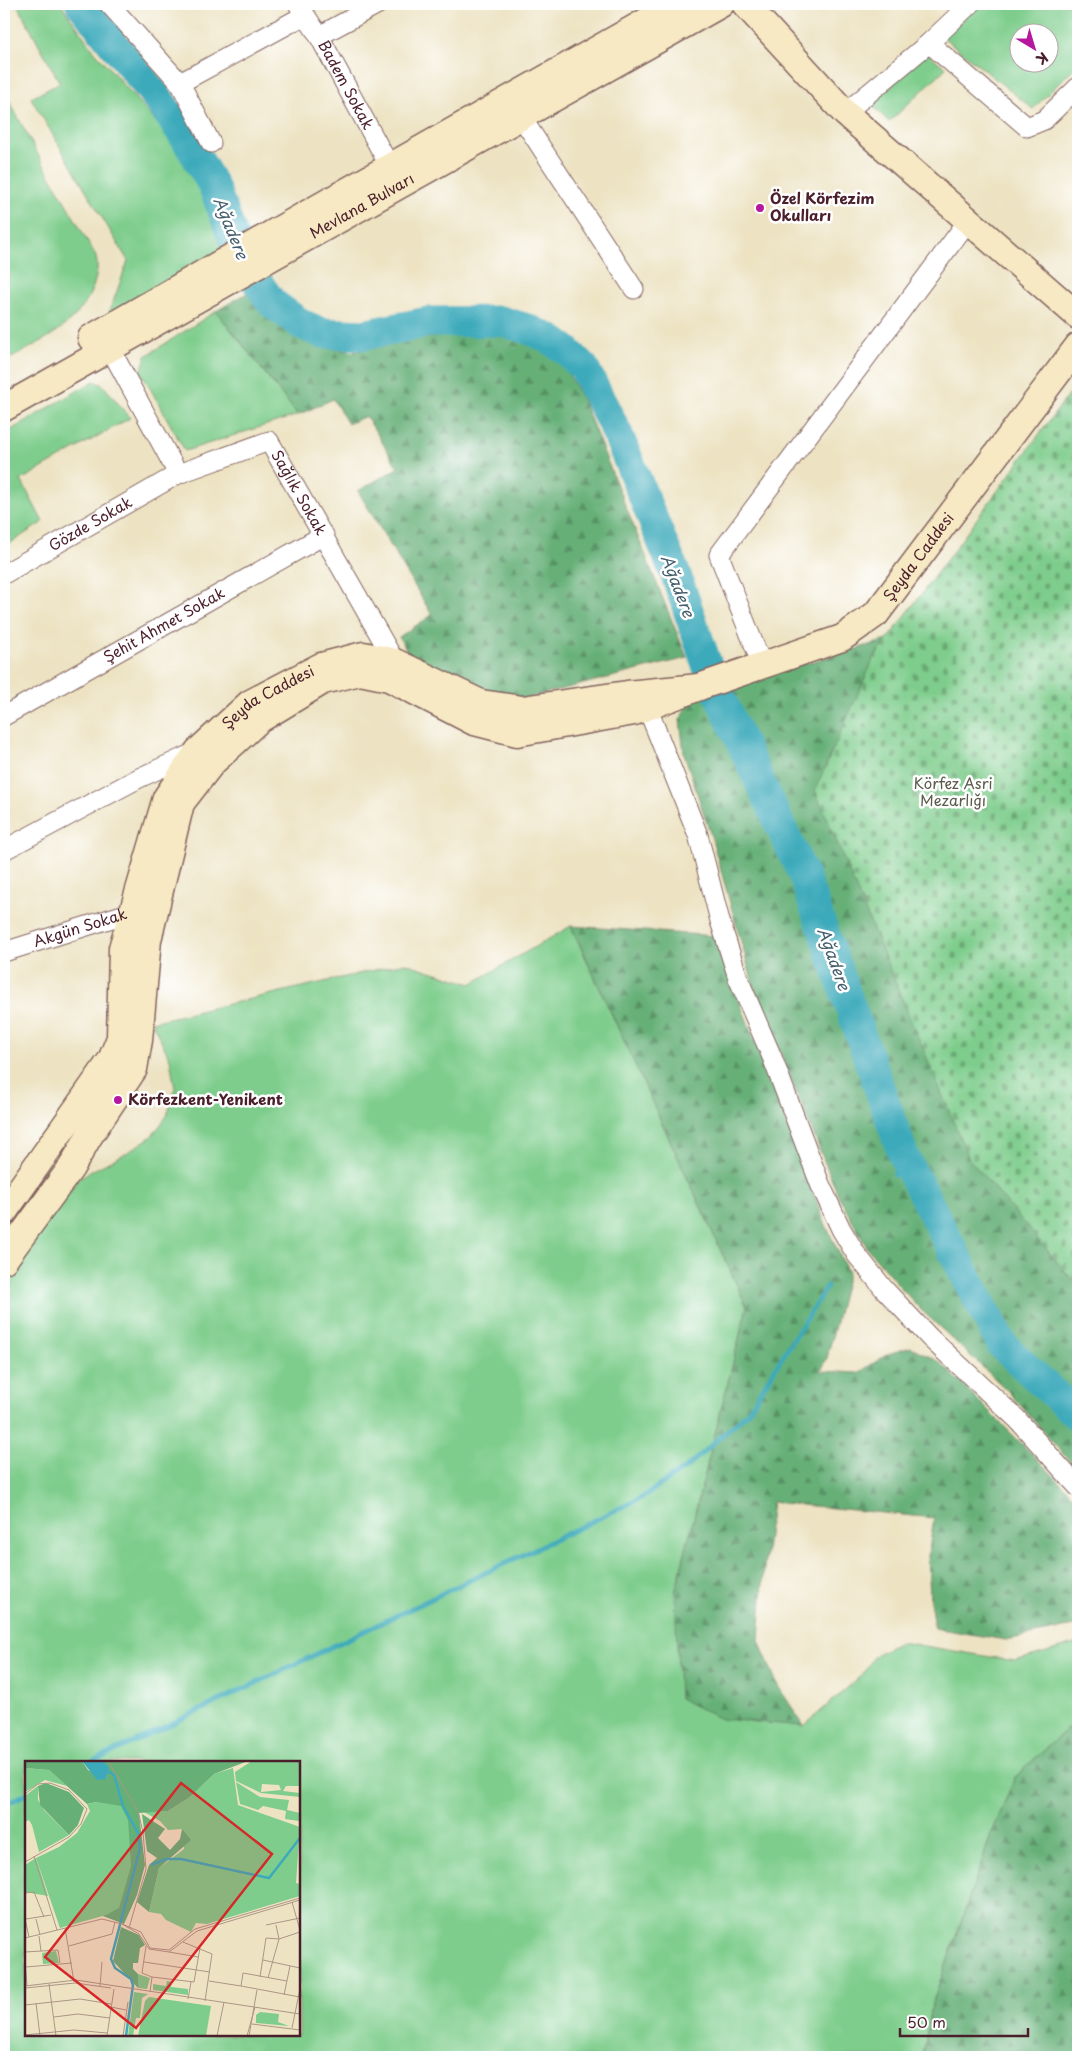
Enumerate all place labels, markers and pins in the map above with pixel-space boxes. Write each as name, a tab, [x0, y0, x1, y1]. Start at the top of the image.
place label: Özel Körfezim Okulları	[770, 186, 875, 226]
marker: Özel Körfezim Okulları	[754, 202, 766, 214]
place label: Körfezkent-Yenikent	[128, 1087, 283, 1110]
marker: Körfezkent-Yenikent	[112, 1094, 124, 1106]

